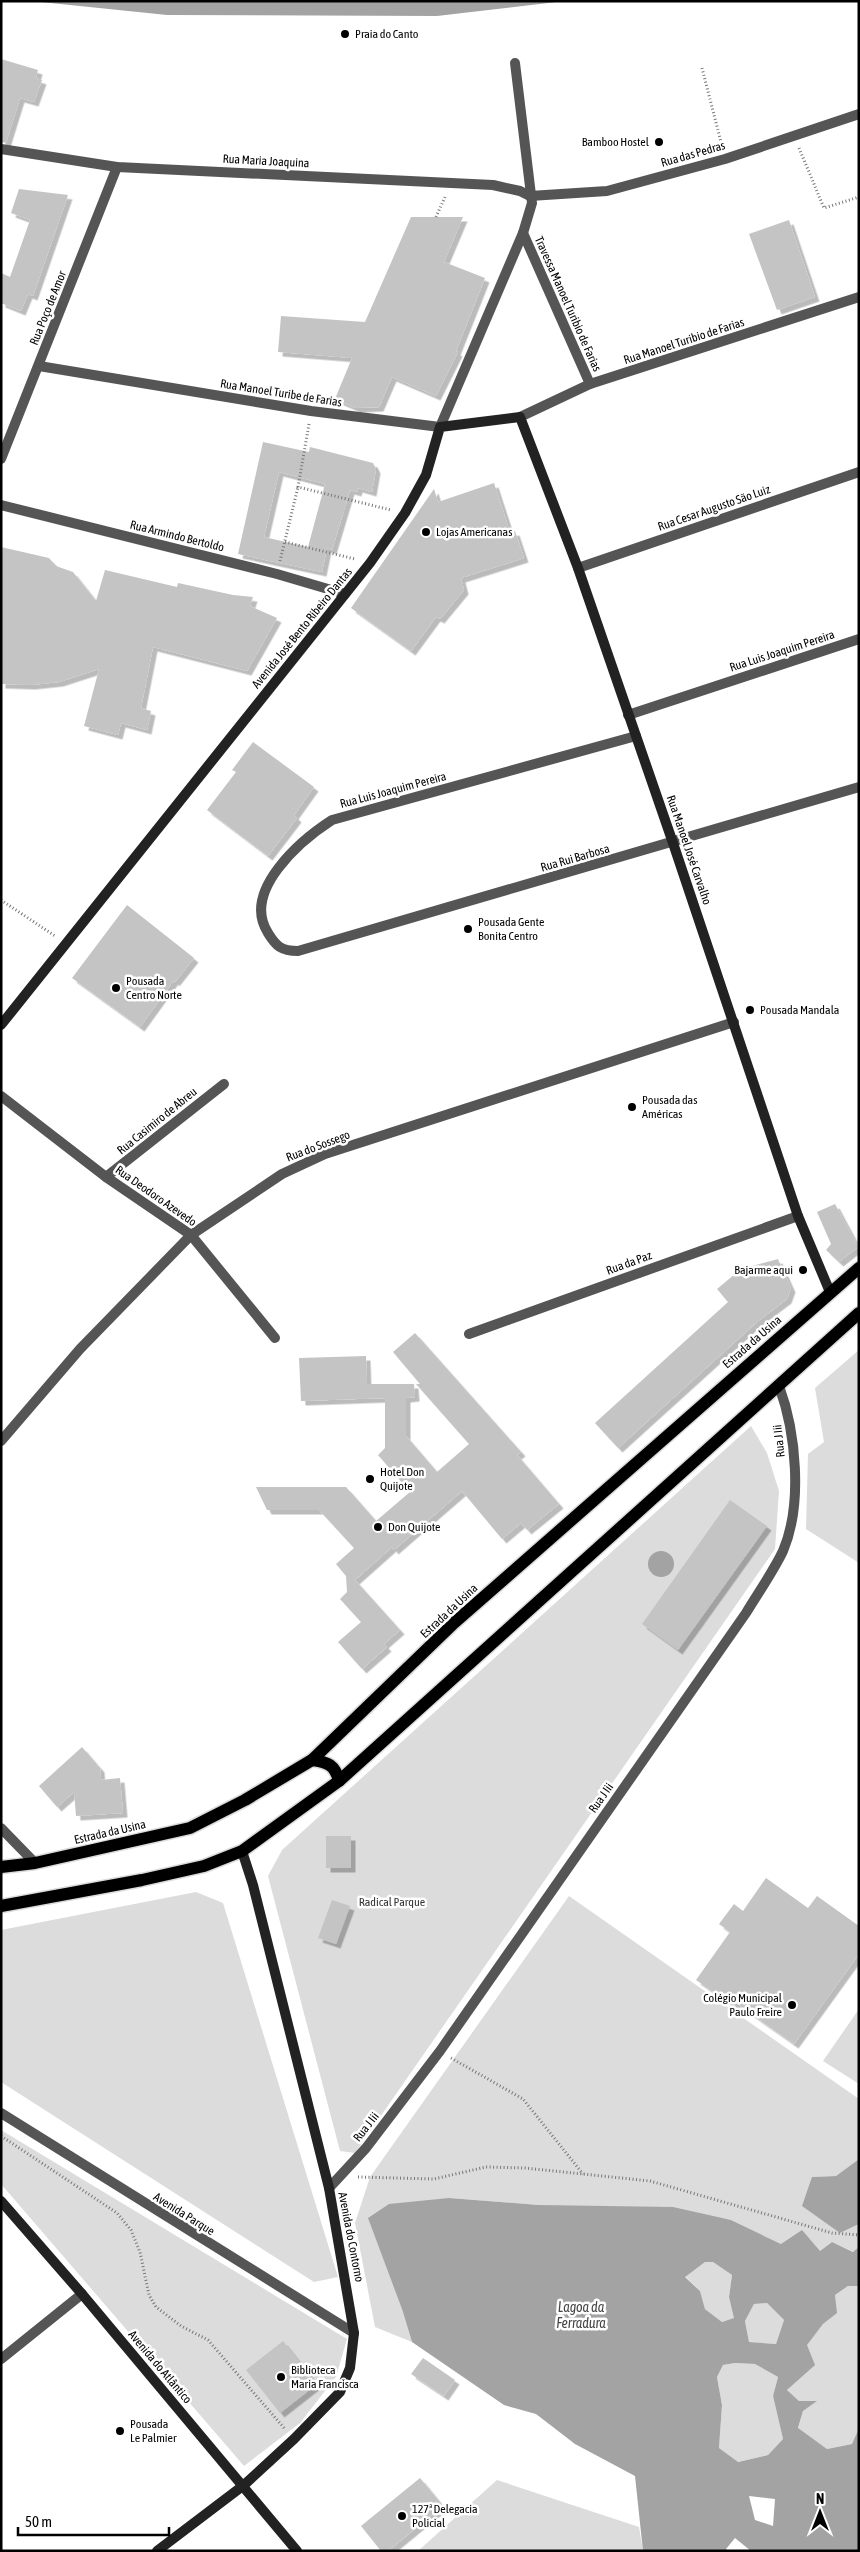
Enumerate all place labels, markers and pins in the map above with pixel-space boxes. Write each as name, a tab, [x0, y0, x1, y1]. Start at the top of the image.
place label: Praia do Canto	[355, 27, 419, 41]
marker: Praia do Canto	[339, 28, 351, 40]
place label: Bamboo Hostel	[582, 135, 650, 149]
marker: Bamboo Hostel	[653, 136, 665, 148]
place label: Lojas Americanas	[436, 525, 512, 539]
marker: Lojas Americanas	[420, 526, 432, 538]
place label: Pousada Gente Bonita Centro	[478, 915, 544, 943]
marker: Pousada Gente Bonita Centro	[462, 923, 474, 935]
place label: Pousada Centro Norte	[126, 974, 182, 1002]
marker: Pousada Centro Norte	[110, 982, 122, 994]
place label: Pousada Mandala	[760, 1003, 839, 1017]
marker: Pousada Mandala	[744, 1004, 756, 1016]
place label: Pousada das Américas	[642, 1093, 697, 1121]
marker: Pousada das Américas	[626, 1101, 638, 1113]
place label: Bajarme aqui	[734, 1263, 793, 1277]
marker: Bajarme aqui	[797, 1264, 809, 1276]
place label: Hotel Don Quijote	[380, 1465, 424, 1493]
marker: Hotel Don Quijote	[364, 1473, 376, 1485]
place label: Don Quijote	[388, 1520, 441, 1534]
marker: Don Quijote	[372, 1521, 384, 1533]
place label: Colégio Municipal Paulo Freire	[703, 1991, 783, 2019]
marker: Colégio Municipal Paulo Freire	[786, 1999, 798, 2011]
place label: Biblioteca Maria Francisca	[291, 2363, 359, 2391]
marker: Biblioteca Maria Francisca	[275, 2371, 287, 2383]
place label: Pousada Le Palmier	[130, 2417, 177, 2445]
marker: Pousada Le Palmier	[114, 2425, 126, 2437]
place label: 127ª Delegacia Policial	[412, 2502, 478, 2530]
marker: 127ª Delegacia Policial	[396, 2510, 408, 2522]

